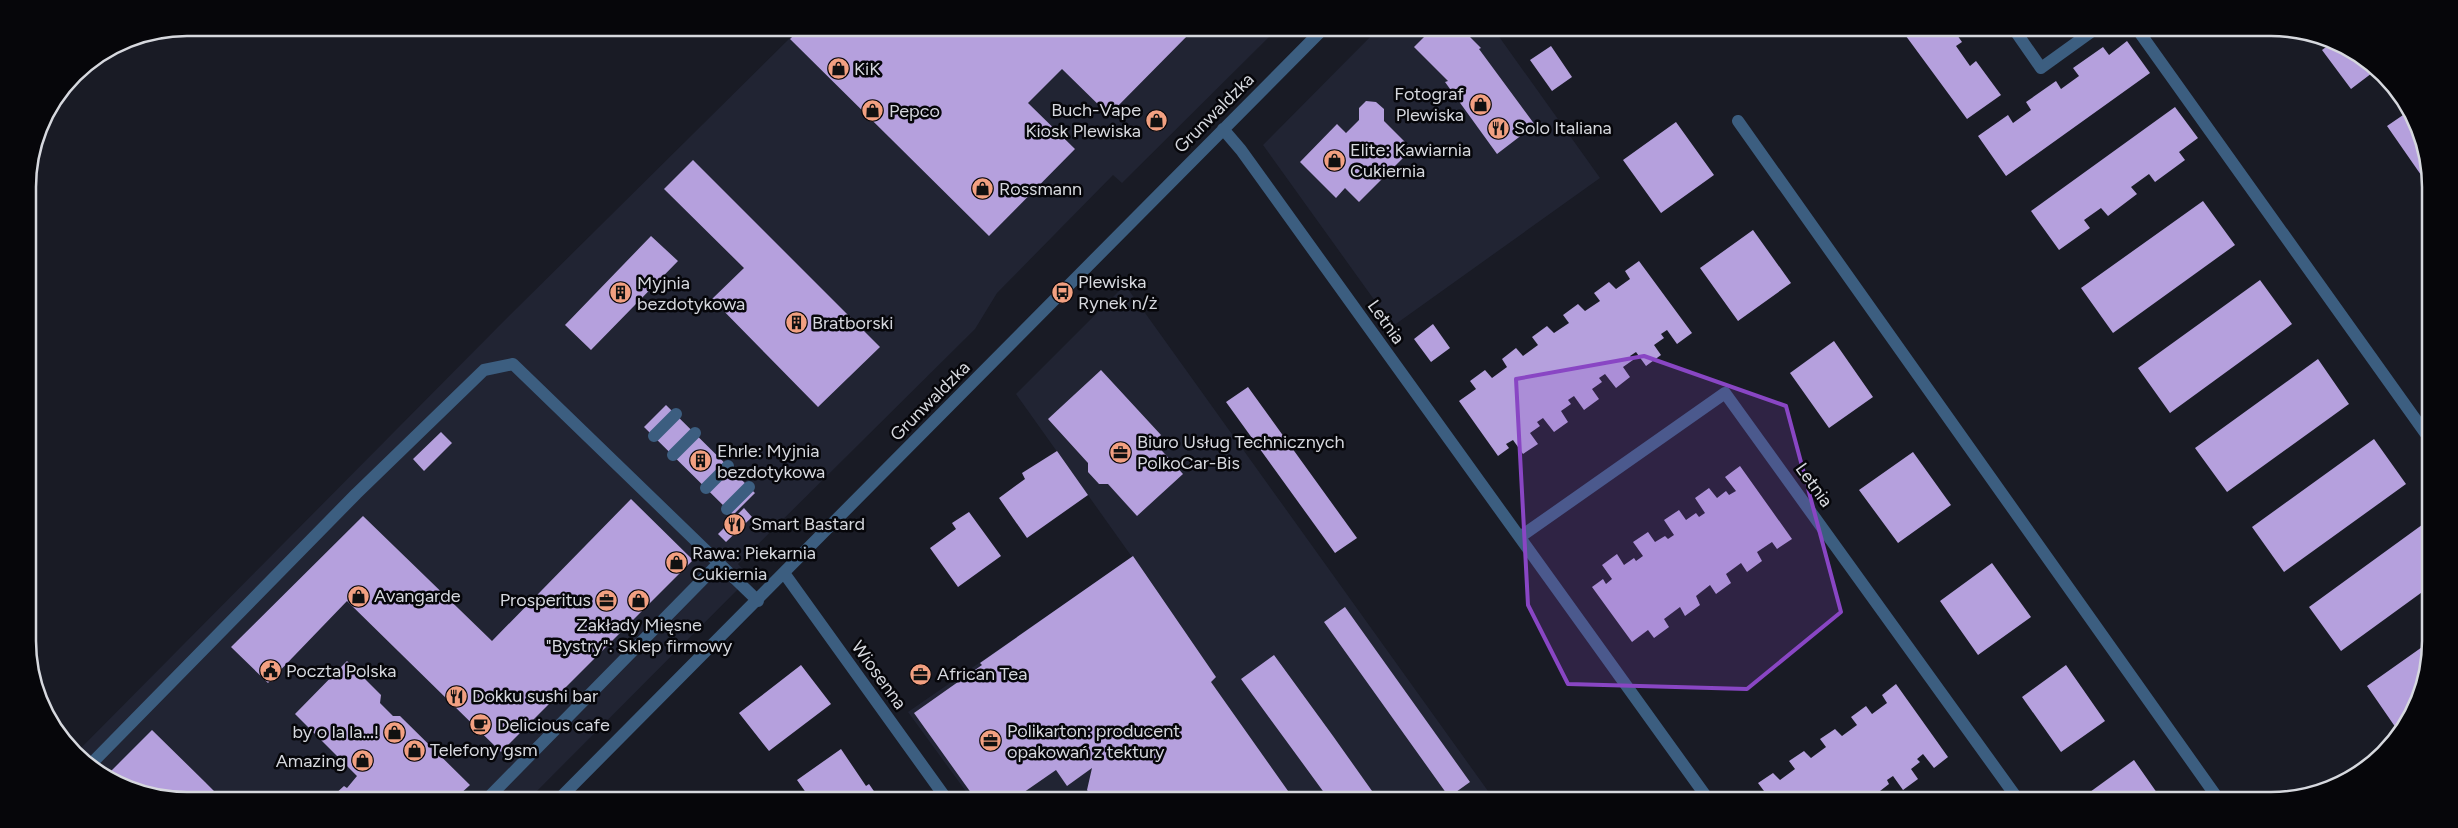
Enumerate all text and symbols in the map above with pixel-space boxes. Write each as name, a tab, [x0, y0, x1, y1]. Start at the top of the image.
shop icon: KiK	[826, 57, 850, 81]
place label: KiK	[854, 58, 880, 80]
street label: Grunwaldzka	[1170, 69, 1258, 157]
place label: Fotograf Plewiska	[1394, 83, 1464, 126]
shop icon: Fotograf Plewiska	[1468, 92, 1492, 116]
shop icon: Pepco	[861, 99, 885, 123]
place label: Buch-Vape Kiosk Plewiska	[1025, 99, 1141, 142]
place label: Pepco	[889, 100, 940, 122]
shop icon: Buch-Vape Kiosk Plewiska	[1145, 108, 1169, 132]
restaurant icon: Solo Italiana	[1486, 116, 1510, 140]
place label: Solo Italiana	[1514, 117, 1612, 139]
place label: Elite: Kawiarnia Cukiernia	[1350, 139, 1471, 182]
shop icon: Elite: Kawiarnia Cukiernia	[1322, 148, 1346, 172]
shop icon: Rossmann	[971, 177, 995, 201]
place label: Rossmann	[999, 178, 1082, 200]
place label: Plewiska Rynek n/ż	[1078, 271, 1158, 314]
place label: Myjnia bezdotykowa	[637, 272, 745, 315]
bus stop icon: Plewiska Rynek n/ż	[1050, 280, 1074, 304]
building icon: Myjnia bezdotykowa	[609, 281, 633, 305]
street label: Letnia	[1363, 296, 1409, 348]
building icon: Bratborski	[784, 311, 808, 335]
place label: Bratborski	[812, 312, 893, 334]
street label: Grunwaldzka	[886, 357, 974, 445]
place label: Biuro Usług Technicznych PolkoCar-Bis	[1137, 431, 1345, 474]
place label: Ehrle: Myjnia bezdotykowa	[717, 440, 825, 483]
office icon: Biuro Usług Technicznych PolkoCar-Bis	[1109, 440, 1133, 464]
building icon: Ehrle: Myjnia bezdotykowa	[689, 449, 713, 473]
street label: Letnia	[1791, 459, 1837, 511]
restaurant icon: Smart Bastard	[723, 512, 747, 536]
place label: Smart Bastard	[751, 513, 865, 535]
place label: Rawa: Piekarnia Cukiernia	[692, 542, 816, 585]
shop icon: Rawa: Piekarnia Cukiernia	[664, 551, 688, 575]
shop icon: Avangarde	[346, 584, 370, 608]
place label: Avangarde	[374, 585, 461, 607]
office icon: Prosperitus	[595, 588, 619, 612]
shop icon: Zakłady Mięsne "Bystry": Sklep firmowy	[627, 588, 651, 612]
place label: Prosperitus	[500, 589, 591, 611]
place label: Zakłady Mięsne "Bystry": Sklep firmowy	[546, 614, 733, 657]
street label: Wiosenna	[847, 636, 911, 714]
public building icon: Poczta Polska	[258, 659, 282, 683]
place label: Poczta Polska	[286, 660, 396, 682]
office icon: African Tea	[909, 662, 933, 686]
place label: African Tea	[937, 663, 1027, 685]
restaurant icon: Dokku sushi bar	[444, 684, 468, 708]
place label: Dokku sushi bar	[472, 685, 598, 707]
cafe icon: Delicious cafe	[469, 713, 493, 737]
place label: Delicious cafe	[497, 714, 610, 736]
shop icon: by o la la...!	[383, 720, 407, 744]
place label: Polikarton: producent opakowań z tektury	[1007, 720, 1180, 763]
place label: by o la la...!	[293, 721, 379, 743]
office icon: Polikarton: producent opakowań z tektury	[979, 729, 1003, 753]
shop icon: Telefony gsm	[402, 738, 426, 762]
place label: Telefony gsm	[430, 739, 538, 761]
shop icon: Amazing	[350, 749, 374, 773]
place label: Amazing	[276, 750, 346, 772]

